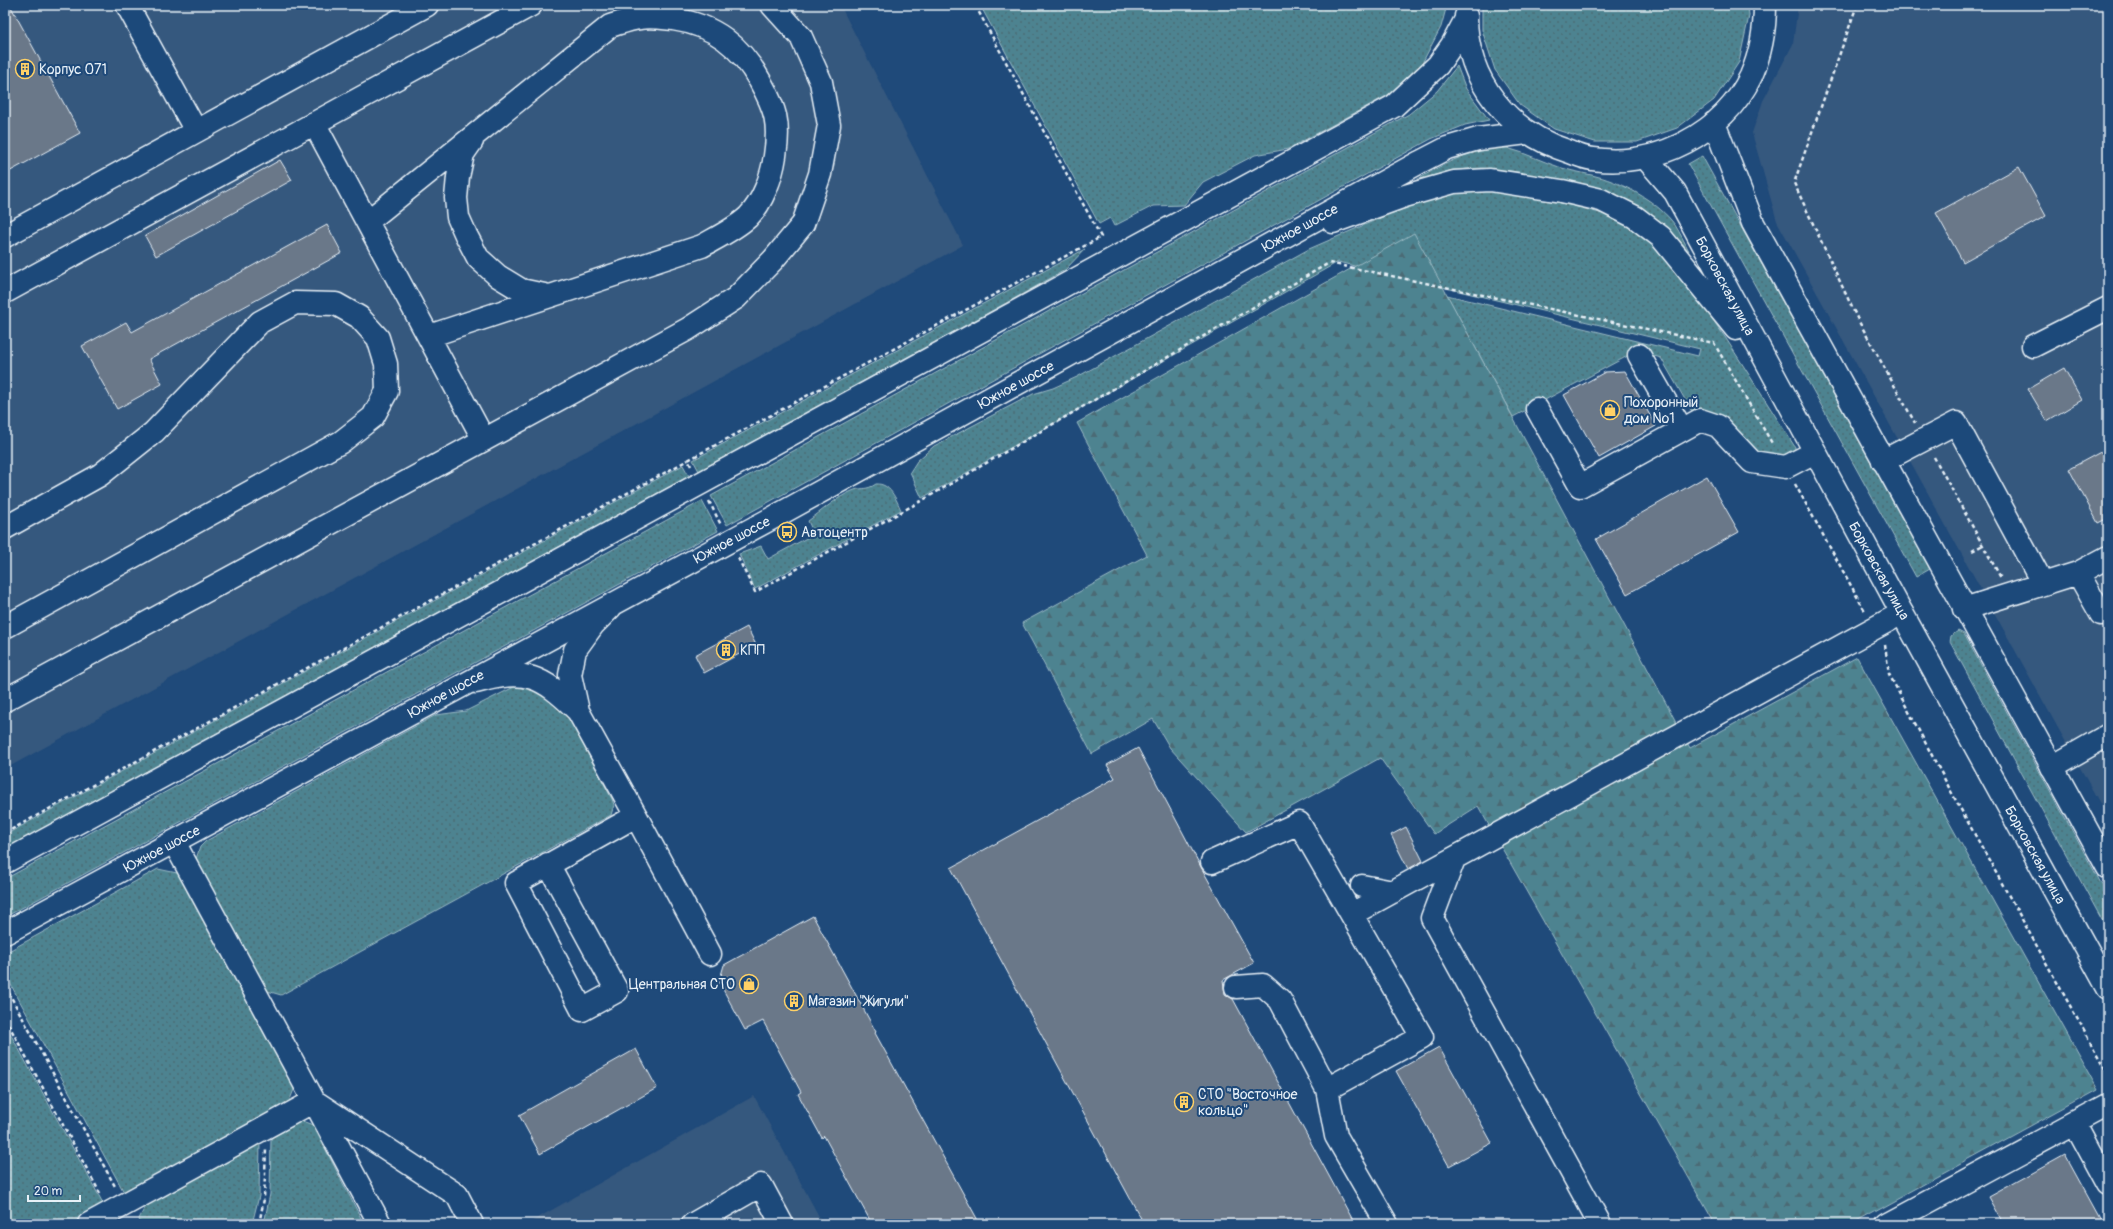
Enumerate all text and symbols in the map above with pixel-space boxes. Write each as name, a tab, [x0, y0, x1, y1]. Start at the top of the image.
building icon: Корпус 071	[14, 58, 36, 80]
place label: Корпус 071	[39, 61, 107, 78]
street label: Южное шоссе	[1259, 200, 1341, 256]
street label: Борковская улица	[1692, 234, 1758, 338]
street label: Южное шоссе	[975, 357, 1057, 413]
place label: Похоронный дом №1	[1624, 394, 1698, 427]
shop icon: Похоронный дом №1	[1599, 399, 1621, 421]
street label: Южное шоссе	[691, 513, 773, 567]
street label: Борковская улица	[1845, 519, 1913, 623]
bus stop icon: Автоцентр	[776, 521, 798, 543]
place label: Автоцентр	[801, 524, 868, 541]
building icon: КПП	[715, 639, 737, 661]
place label: КПП	[740, 642, 765, 659]
street label: Южное шоссе	[405, 666, 487, 722]
street label: Борковская улица	[2001, 803, 2069, 907]
street label: Южное шоссе	[121, 822, 203, 876]
shop icon: Центральная СТО	[738, 973, 760, 995]
place label: Центральная СТО	[629, 976, 735, 993]
building icon: Магазин "Жигули"	[783, 990, 805, 1012]
place label: Магазин "Жигули"	[808, 993, 909, 1010]
place label: СТО "Восточное кольцо"	[1198, 1086, 1297, 1119]
building icon: СТО "Восточное кольцо"	[1173, 1091, 1195, 1113]
scale bar	[28, 1177, 80, 1203]
text: 20 m	[34, 1184, 63, 1199]

